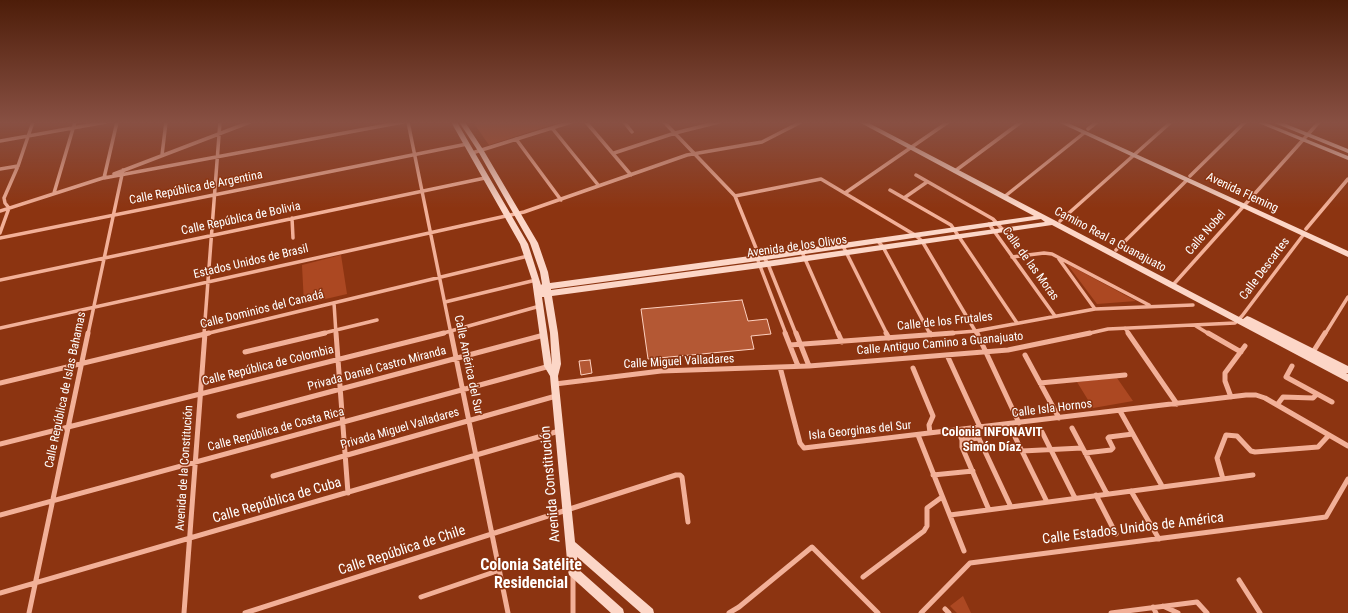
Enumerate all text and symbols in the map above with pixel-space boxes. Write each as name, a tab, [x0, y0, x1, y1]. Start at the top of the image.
street label: Calle República de Argentina	[128, 168, 264, 208]
street label: Avenida Fleming	[1204, 170, 1280, 216]
street label: Calle República de Bolivia	[180, 199, 302, 239]
street label: Camino Real a Guanajuato	[1052, 204, 1168, 276]
street label: Calle Nobel	[1183, 208, 1229, 258]
street label: Calle de las Moras	[999, 224, 1061, 304]
street label: Avenida de los Olivos	[746, 233, 848, 261]
street label: Calle Descartes	[1237, 235, 1293, 303]
street label: Estados Unidos de Brasil	[192, 242, 310, 282]
street label: Calle Dominios del Canadá	[199, 288, 325, 332]
street label: Calle de los Frutales	[897, 310, 993, 334]
street label: Calle República de Islas Bahamas	[42, 311, 90, 469]
street label: Calle América del Sur	[450, 314, 486, 416]
street label: Calle Antiguo Camino a Guanajuato	[856, 330, 1024, 358]
street label: Calle República de Colombia	[201, 343, 335, 389]
street label: Privada Daniel Castro Miranda	[306, 344, 448, 394]
street label: Calle Miguel Valladares	[623, 352, 735, 372]
street label: Calle Isla Hornos	[1011, 397, 1093, 421]
street label: Avenida de la Constitución	[173, 405, 197, 531]
street label: Calle República de Costa Rica	[206, 405, 346, 455]
street label: Privada Miguel Valladares	[339, 405, 461, 453]
street label: Isla Georginas del Sur	[808, 418, 912, 444]
street label: Avenida Constitución	[538, 425, 564, 543]
district label: Colonia INFONAVIT Simón Díaz	[941, 425, 1043, 456]
street label: Calle República de Cuba	[211, 475, 343, 527]
street label: Calle Estados Unidos de América	[1041, 510, 1225, 548]
street label: Calle República de Chile	[336, 523, 468, 579]
district label: Colonia Satélite Residencial	[480, 556, 582, 594]

